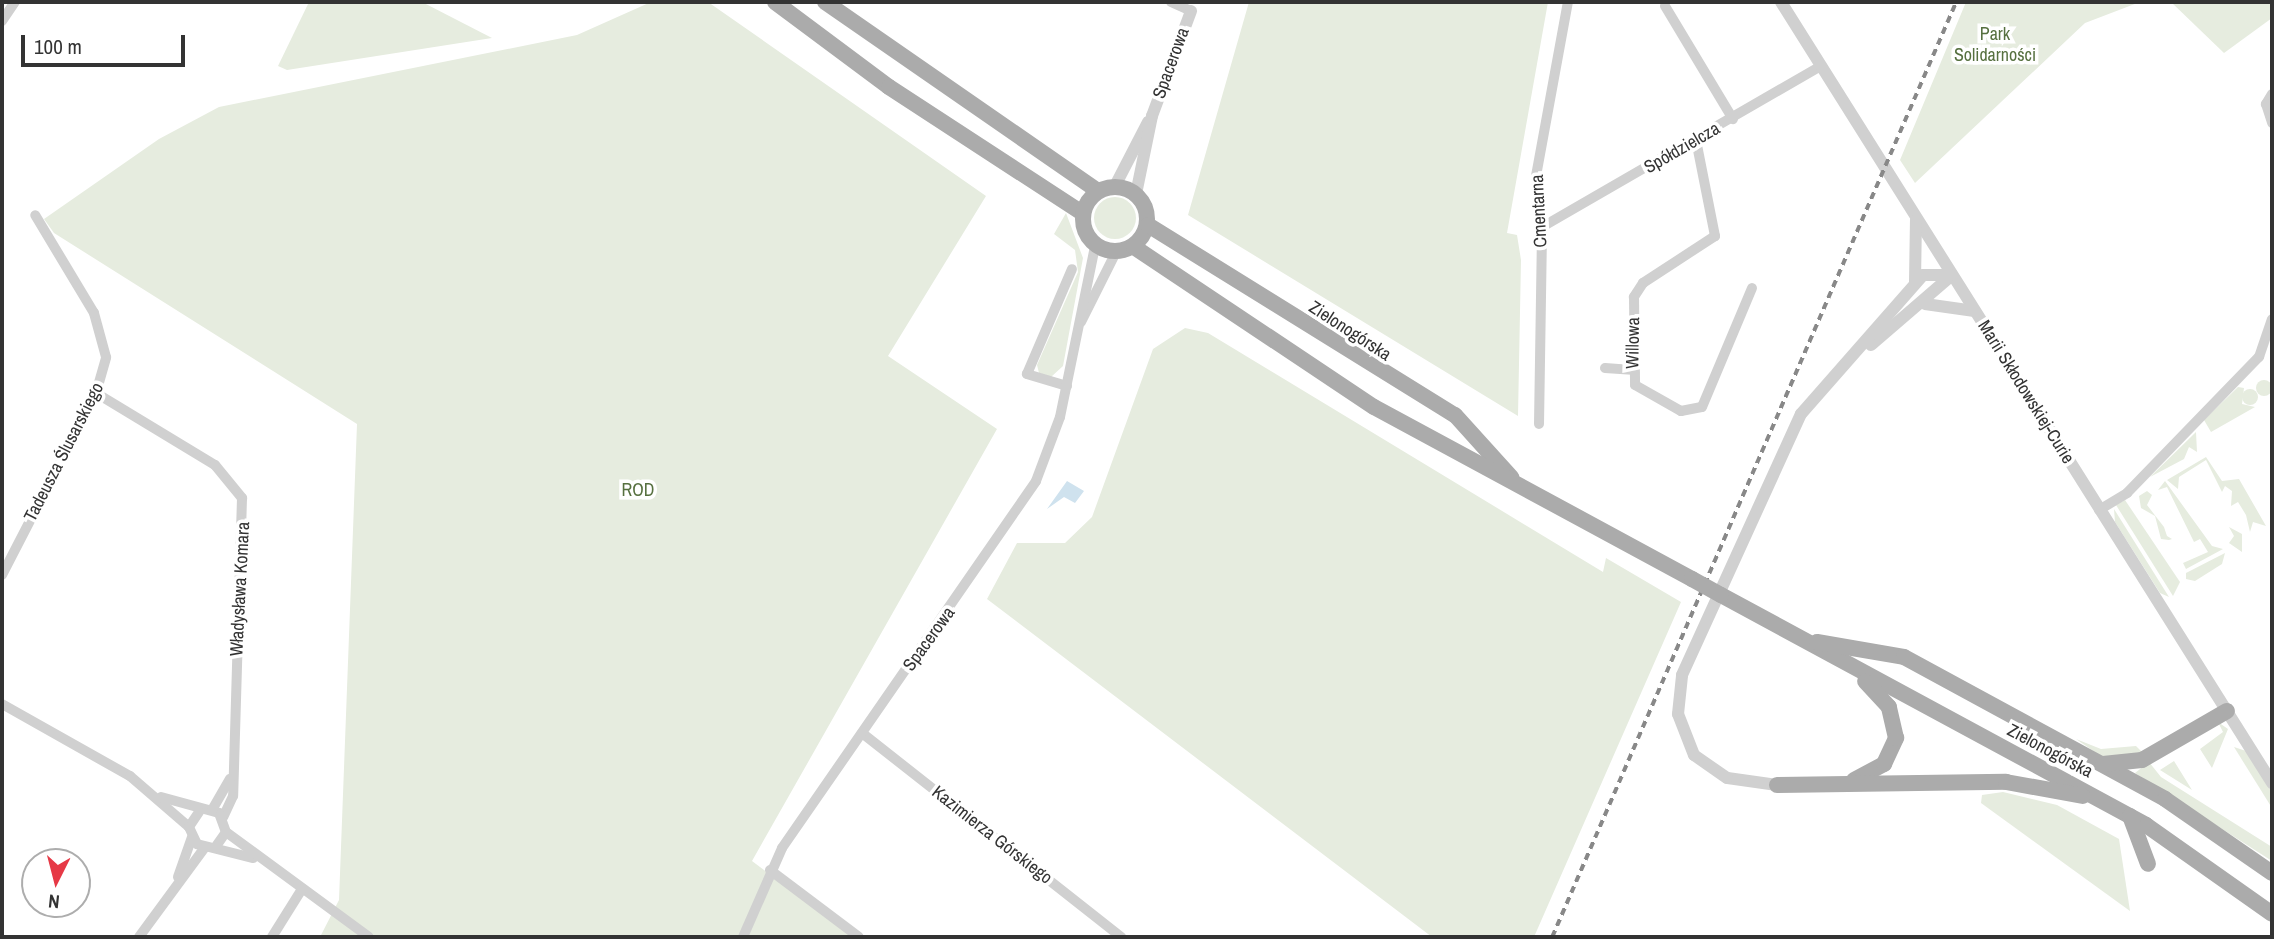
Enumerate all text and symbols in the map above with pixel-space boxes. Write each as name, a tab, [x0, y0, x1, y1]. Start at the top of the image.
scale bar	[24, 21, 189, 65]
park label: Park Solidarności	[1954, 24, 2036, 66]
street label: Spacerowa	[1148, 25, 1194, 101]
text: 100 m	[34, 32, 82, 61]
street label: Spółdzielcza	[1640, 118, 1724, 178]
street label: Cmentarna	[1526, 174, 1552, 248]
street label: Zielonogórska	[1305, 296, 1395, 366]
street label: Marii Skłodowskiej-Curie	[1973, 316, 2079, 468]
street label: Willowa	[1622, 317, 1644, 369]
street label: Tadeusza Ślusarskiego	[20, 379, 108, 525]
park label: ROD	[622, 479, 654, 501]
street label: Władysława Komara	[226, 521, 254, 657]
street label: Spacerowa	[899, 603, 959, 675]
street label: Zielonogórska	[2004, 720, 2096, 782]
street label: Kazimierza Górskiego	[927, 781, 1057, 889]
north arrow	[21, 848, 91, 918]
text: N	[47, 888, 61, 915]

